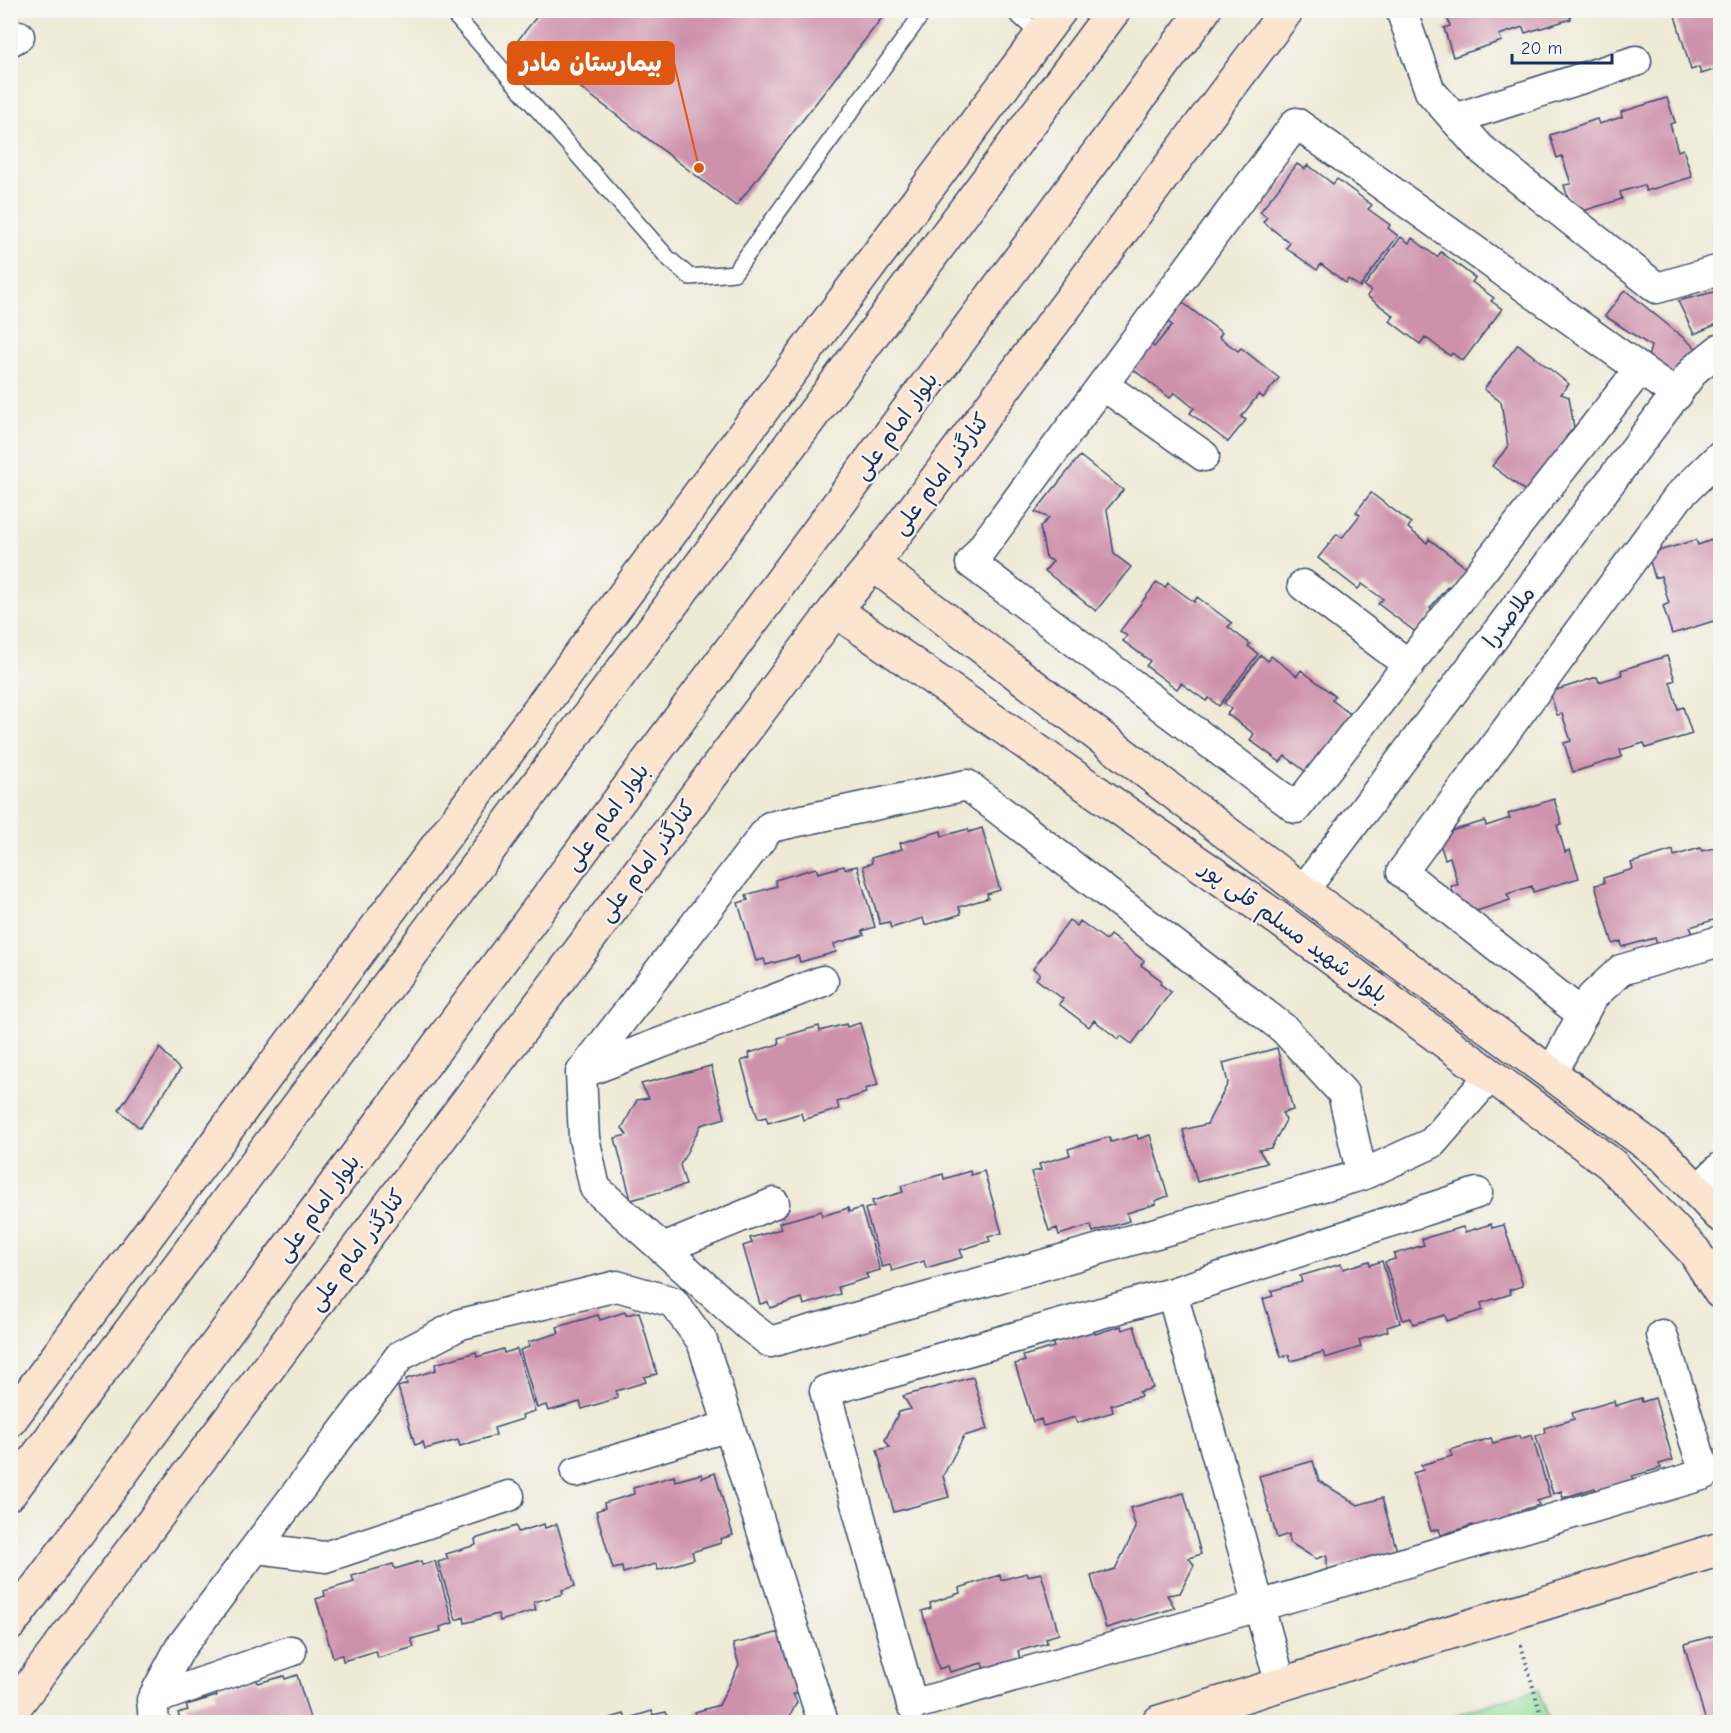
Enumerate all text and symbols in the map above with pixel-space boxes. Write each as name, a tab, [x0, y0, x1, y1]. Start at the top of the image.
scale bar	[1512, 27, 1612, 65]
text: 20 m	[1521, 38, 1562, 59]
callout: بیمارستان مادر	[508, 42, 674, 84]
text: بیمارستان مادر	[518, 49, 662, 77]
street label: بلوار امام علی	[848, 367, 946, 487]
street label: کنارگذر امام علی	[887, 408, 997, 542]
street label: ملاصدرا	[1477, 581, 1541, 653]
street label: بلوار امام علی	[559, 758, 657, 878]
street label: کنارگذر امام علی	[593, 795, 703, 929]
street label: بلوار شهید مسلم قلی پور	[1192, 854, 1393, 1011]
street label: بلوار امام علی	[270, 1149, 368, 1269]
street label: کنارگذر امام علی	[303, 1184, 413, 1318]

